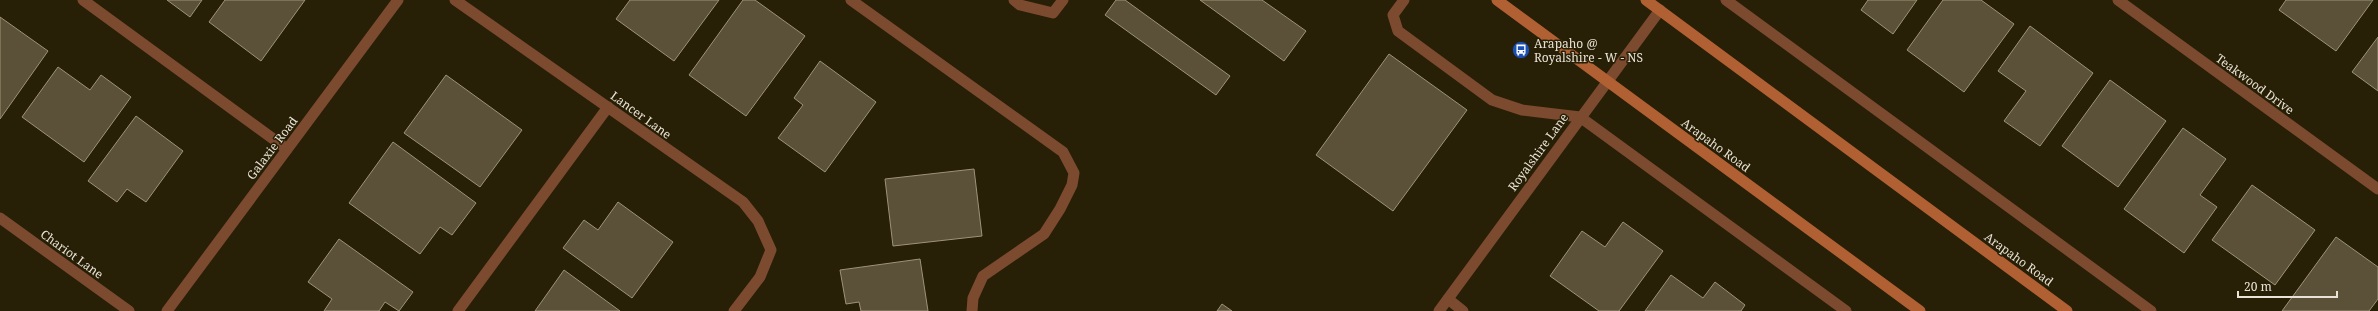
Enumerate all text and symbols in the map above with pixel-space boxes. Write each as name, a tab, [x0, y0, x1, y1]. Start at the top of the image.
place label: Arapaho @ Royalshire - W - NS	[1534, 35, 1643, 66]
bus stop icon: Arapaho @ Royalshire - W - NS	[1511, 40, 1531, 60]
street label: Teakwood Drive	[2212, 50, 2298, 118]
street label: Lancer Lane	[607, 87, 675, 143]
street label: Royalshire Lane	[1504, 110, 1572, 194]
street label: Galaxie Road	[243, 112, 302, 183]
street label: Arapaho Road	[1678, 114, 1754, 176]
street label: Chariot Lane	[37, 225, 107, 283]
street label: Arapaho Road	[1981, 228, 2057, 290]
scale bar	[2238, 273, 2337, 299]
text: 20 m	[2244, 278, 2272, 295]

